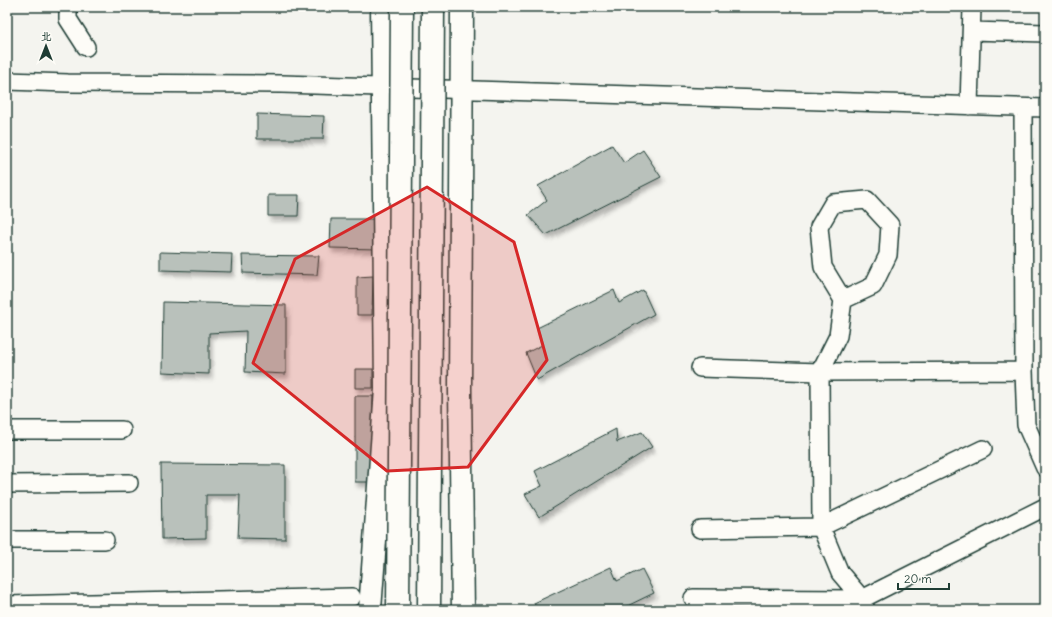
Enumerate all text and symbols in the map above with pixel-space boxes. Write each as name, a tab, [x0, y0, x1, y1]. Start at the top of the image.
north arrow	[26, 26, 66, 66]
text: 北	[41, 29, 52, 43]
scale bar	[898, 565, 949, 591]
text: 20 m	[904, 571, 932, 586]

